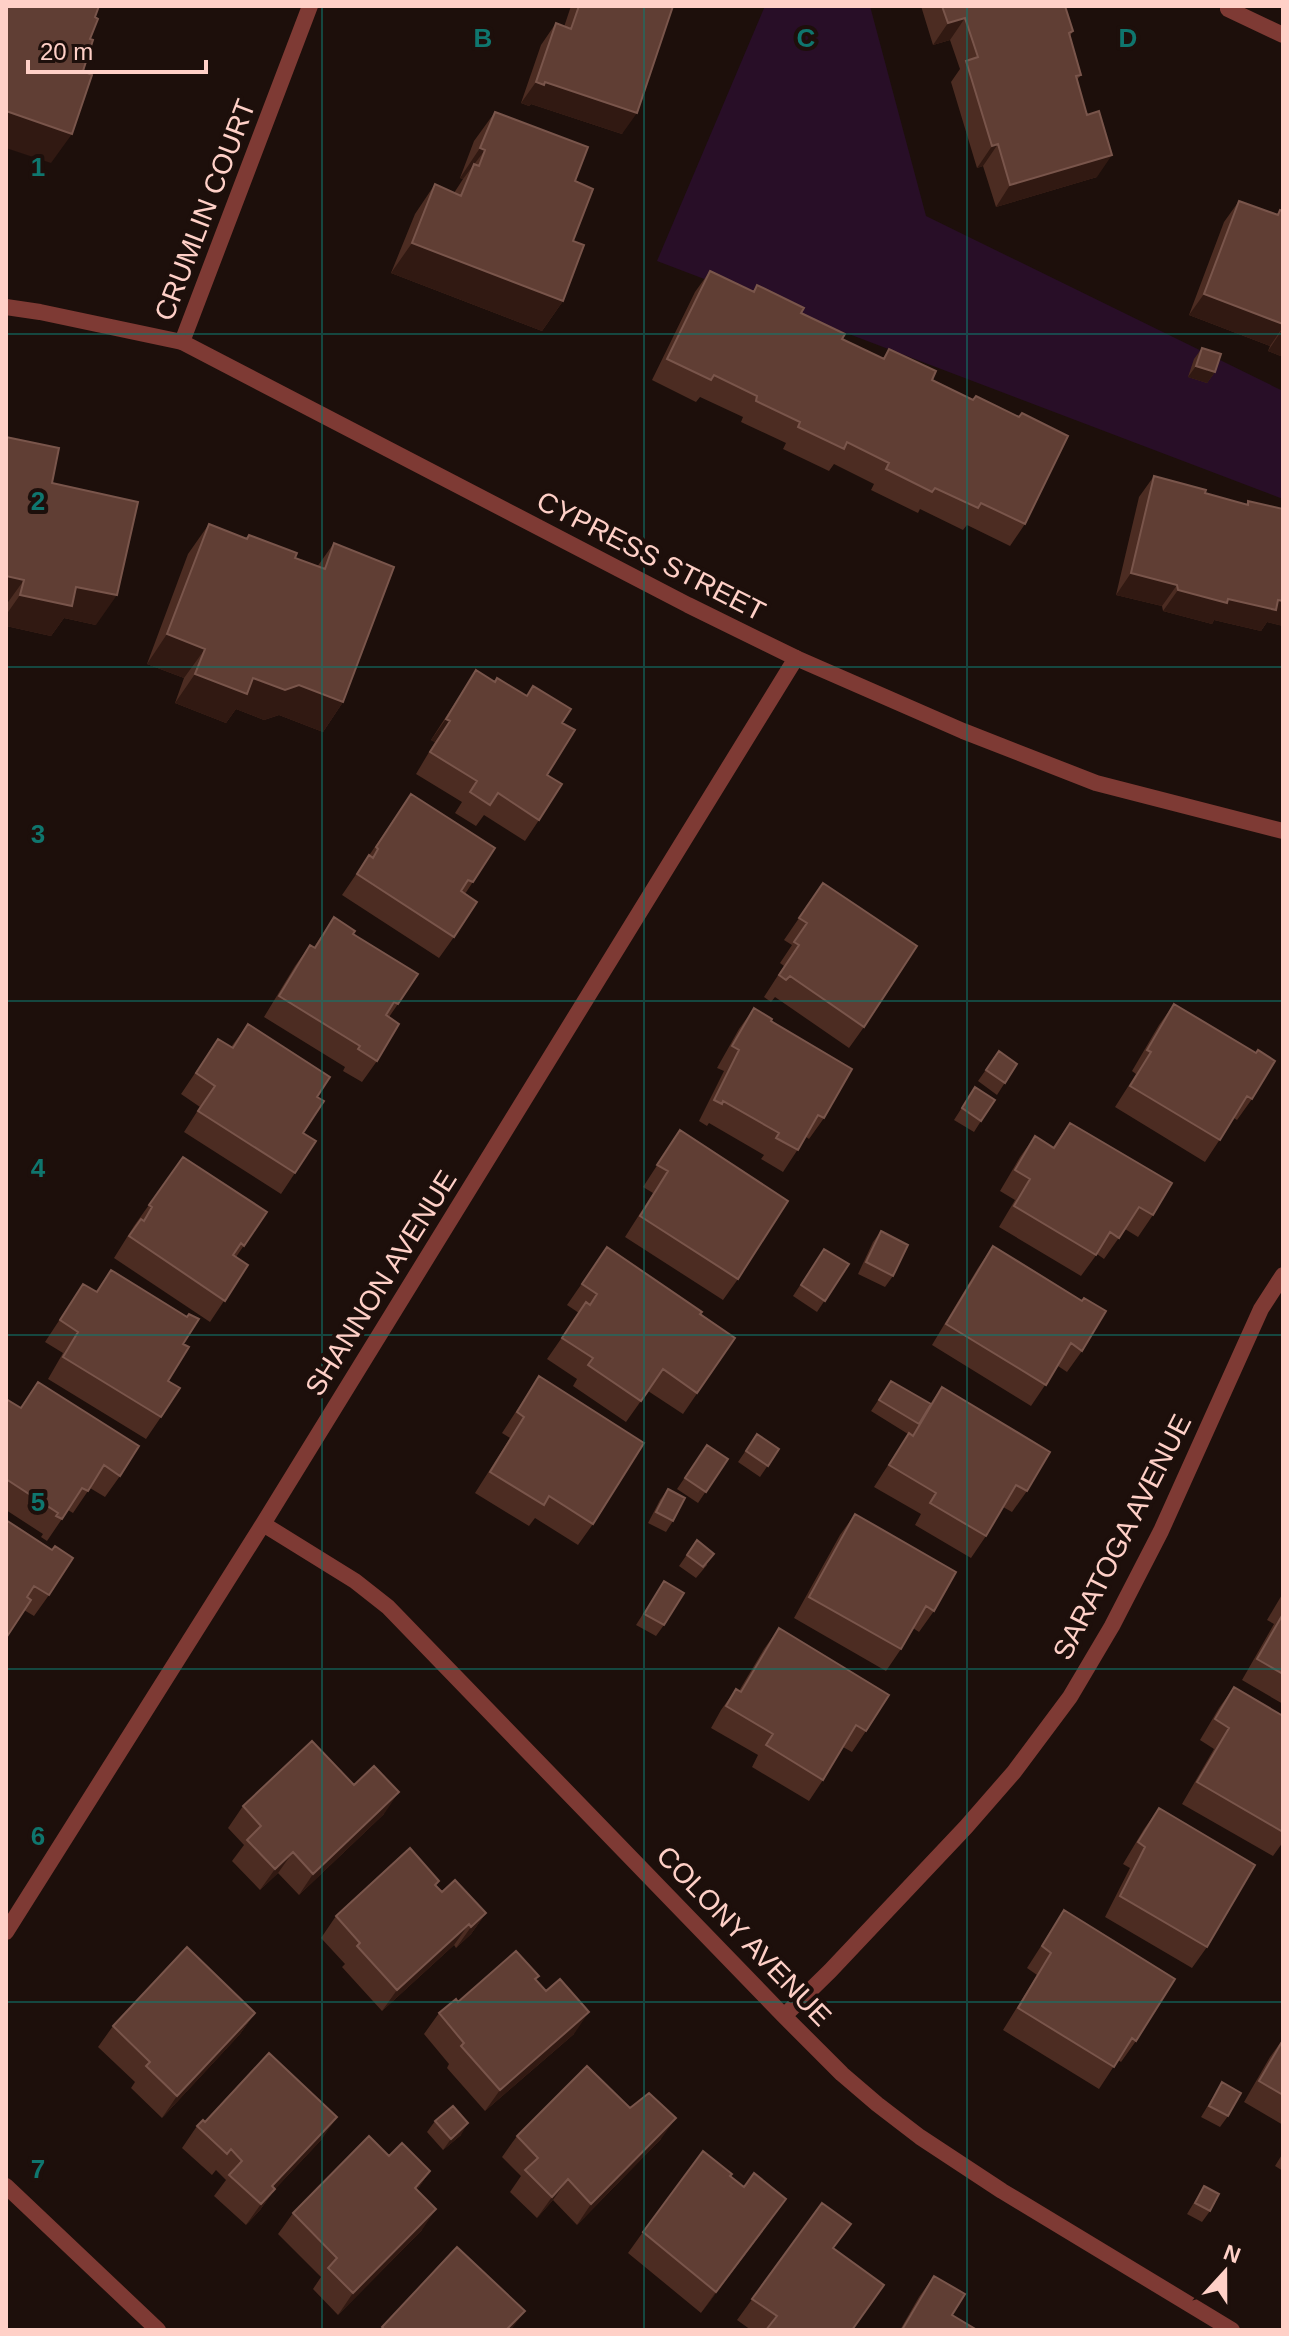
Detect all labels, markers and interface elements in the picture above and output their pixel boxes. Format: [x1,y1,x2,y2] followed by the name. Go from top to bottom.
[474,23,492,53] text: B
[797,23,816,53] text: C
[1119,23,1137,53] text: D
[28,24,206,74] scale bar
[40,38,93,65] text: 20 m
[149,95,261,325] street label: CRUMLIN COURT
[31,152,45,182] text: 1
[532,485,770,627] street label: CYPRESS STREET
[31,486,45,516] text: 2
[31,819,45,849] text: 3
[31,1153,46,1183] text: 4
[299,1165,463,1401] street label: SHANNON AVENUE
[1047,1409,1197,1665] street label: SARATOGA AVENUE
[31,1487,45,1517] text: 5
[31,1821,45,1851] text: 6
[651,1840,837,2032] street label: COLONY AVENUE
[31,2154,45,2184] text: 7
[1185,2232,1265,2312] north arrow
[1220,2239,1244,2268] text: N

